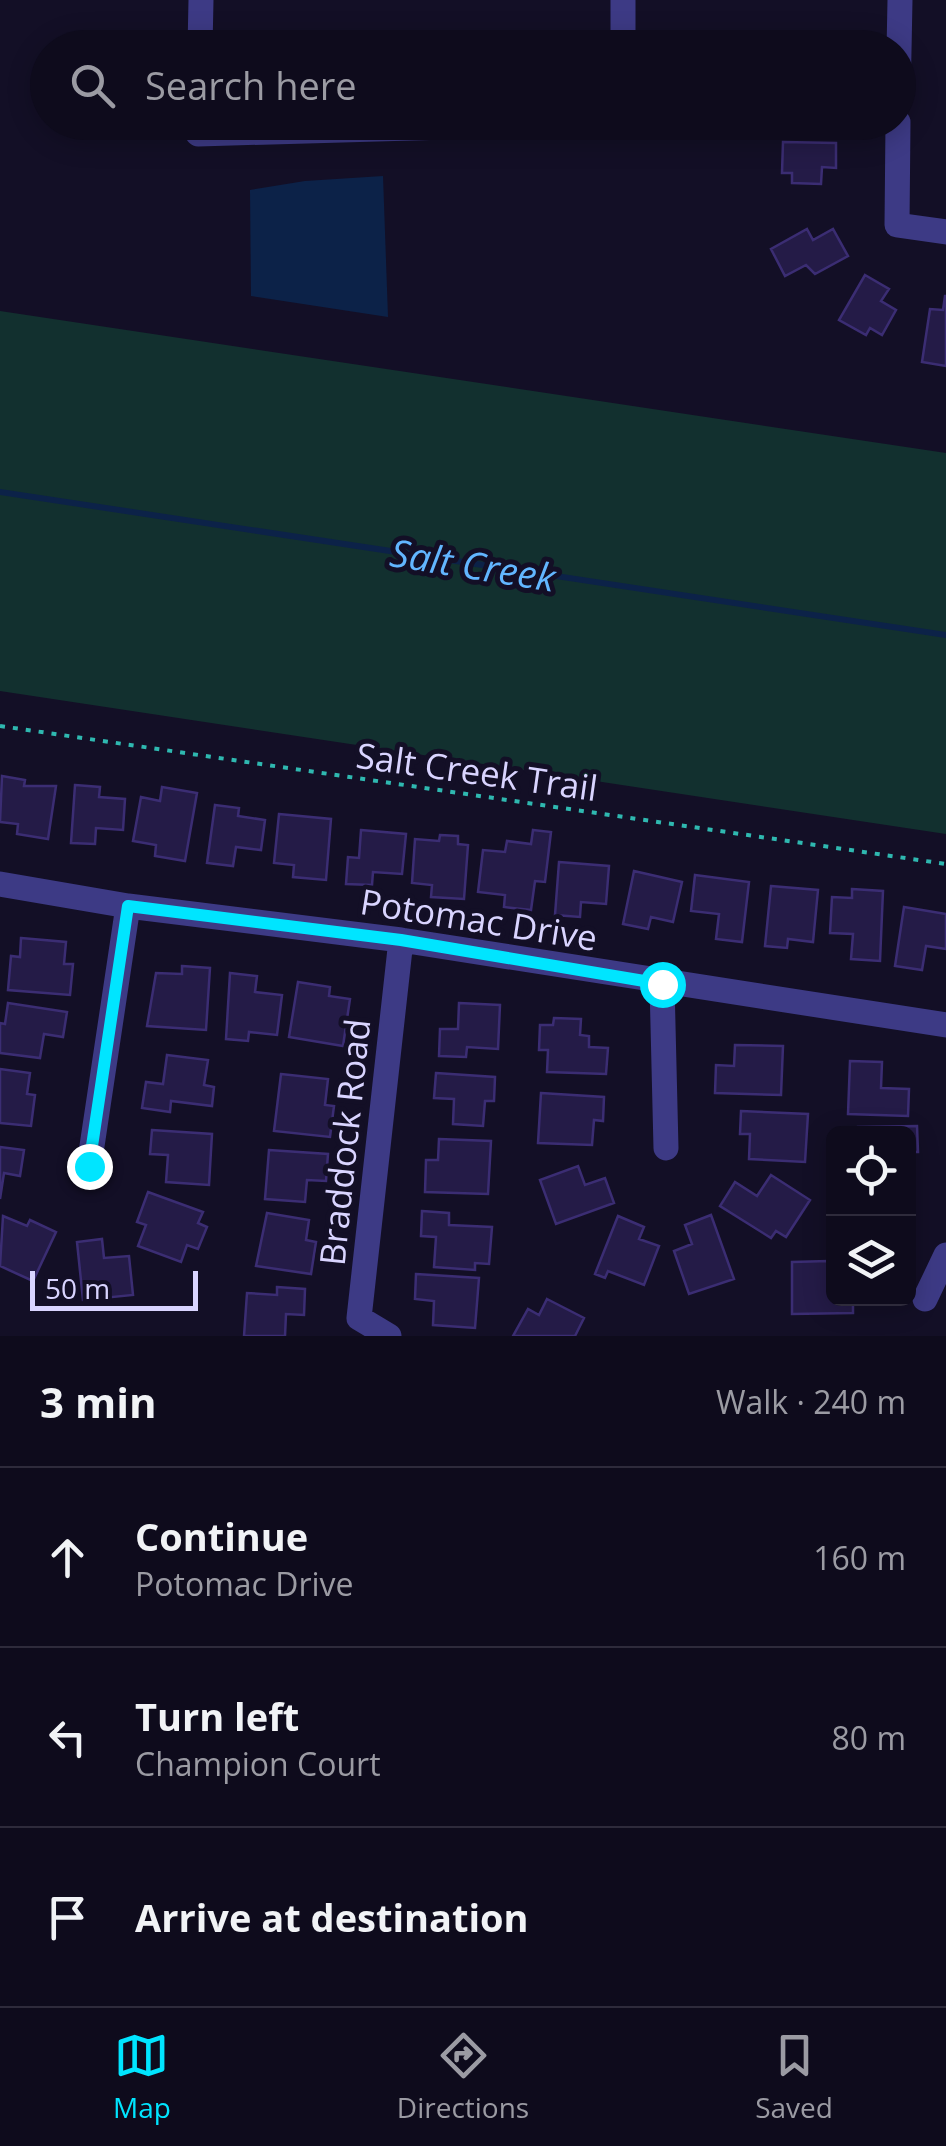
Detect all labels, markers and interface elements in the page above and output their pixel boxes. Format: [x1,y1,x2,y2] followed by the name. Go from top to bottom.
[30,30,916,140] search box
[65,58,120,113] icon: search
[145,59,357,111] text: Search here
[387,525,561,603] water label: Salt Creek
[353,731,601,811] street label: Salt Creek Trail
[357,877,601,961] street label: Potomac Drive
[640,962,686,1008] route start
[308,1016,380,1268] street label: Braddock Road
[826,1126,916,1306] map controls
[826,1126,916,1216] button: locate
[67,1144,113,1190] route end
[826,1216,916,1306] button: layers
[30,1266,198,1310] scale bar
[45,1269,110,1307] text: 50 m
[40,1373,157,1430] text: 3 min
[716,1380,906,1423] text: Walk · 240 m
[135,1510,308,1562] text: Continue
[40,1530,95,1585] icon: ahead
[813,1536,906,1579] text: 160 m
[135,1562,354,1605] text: Potomac Drive
[135,1690,299,1742] text: Turn left
[40,1710,95,1765] icon: left
[831,1716,906,1759] text: 80 m
[135,1742,381,1785] text: Champion Court
[40,1890,95,1945] icon: arrive
[135,1891,529,1943] text: Arrive at destination
[113,2028,171,2126] tab: Map
[397,2028,529,2126] tab: Directions
[755,2028,833,2126] tab: Saved

